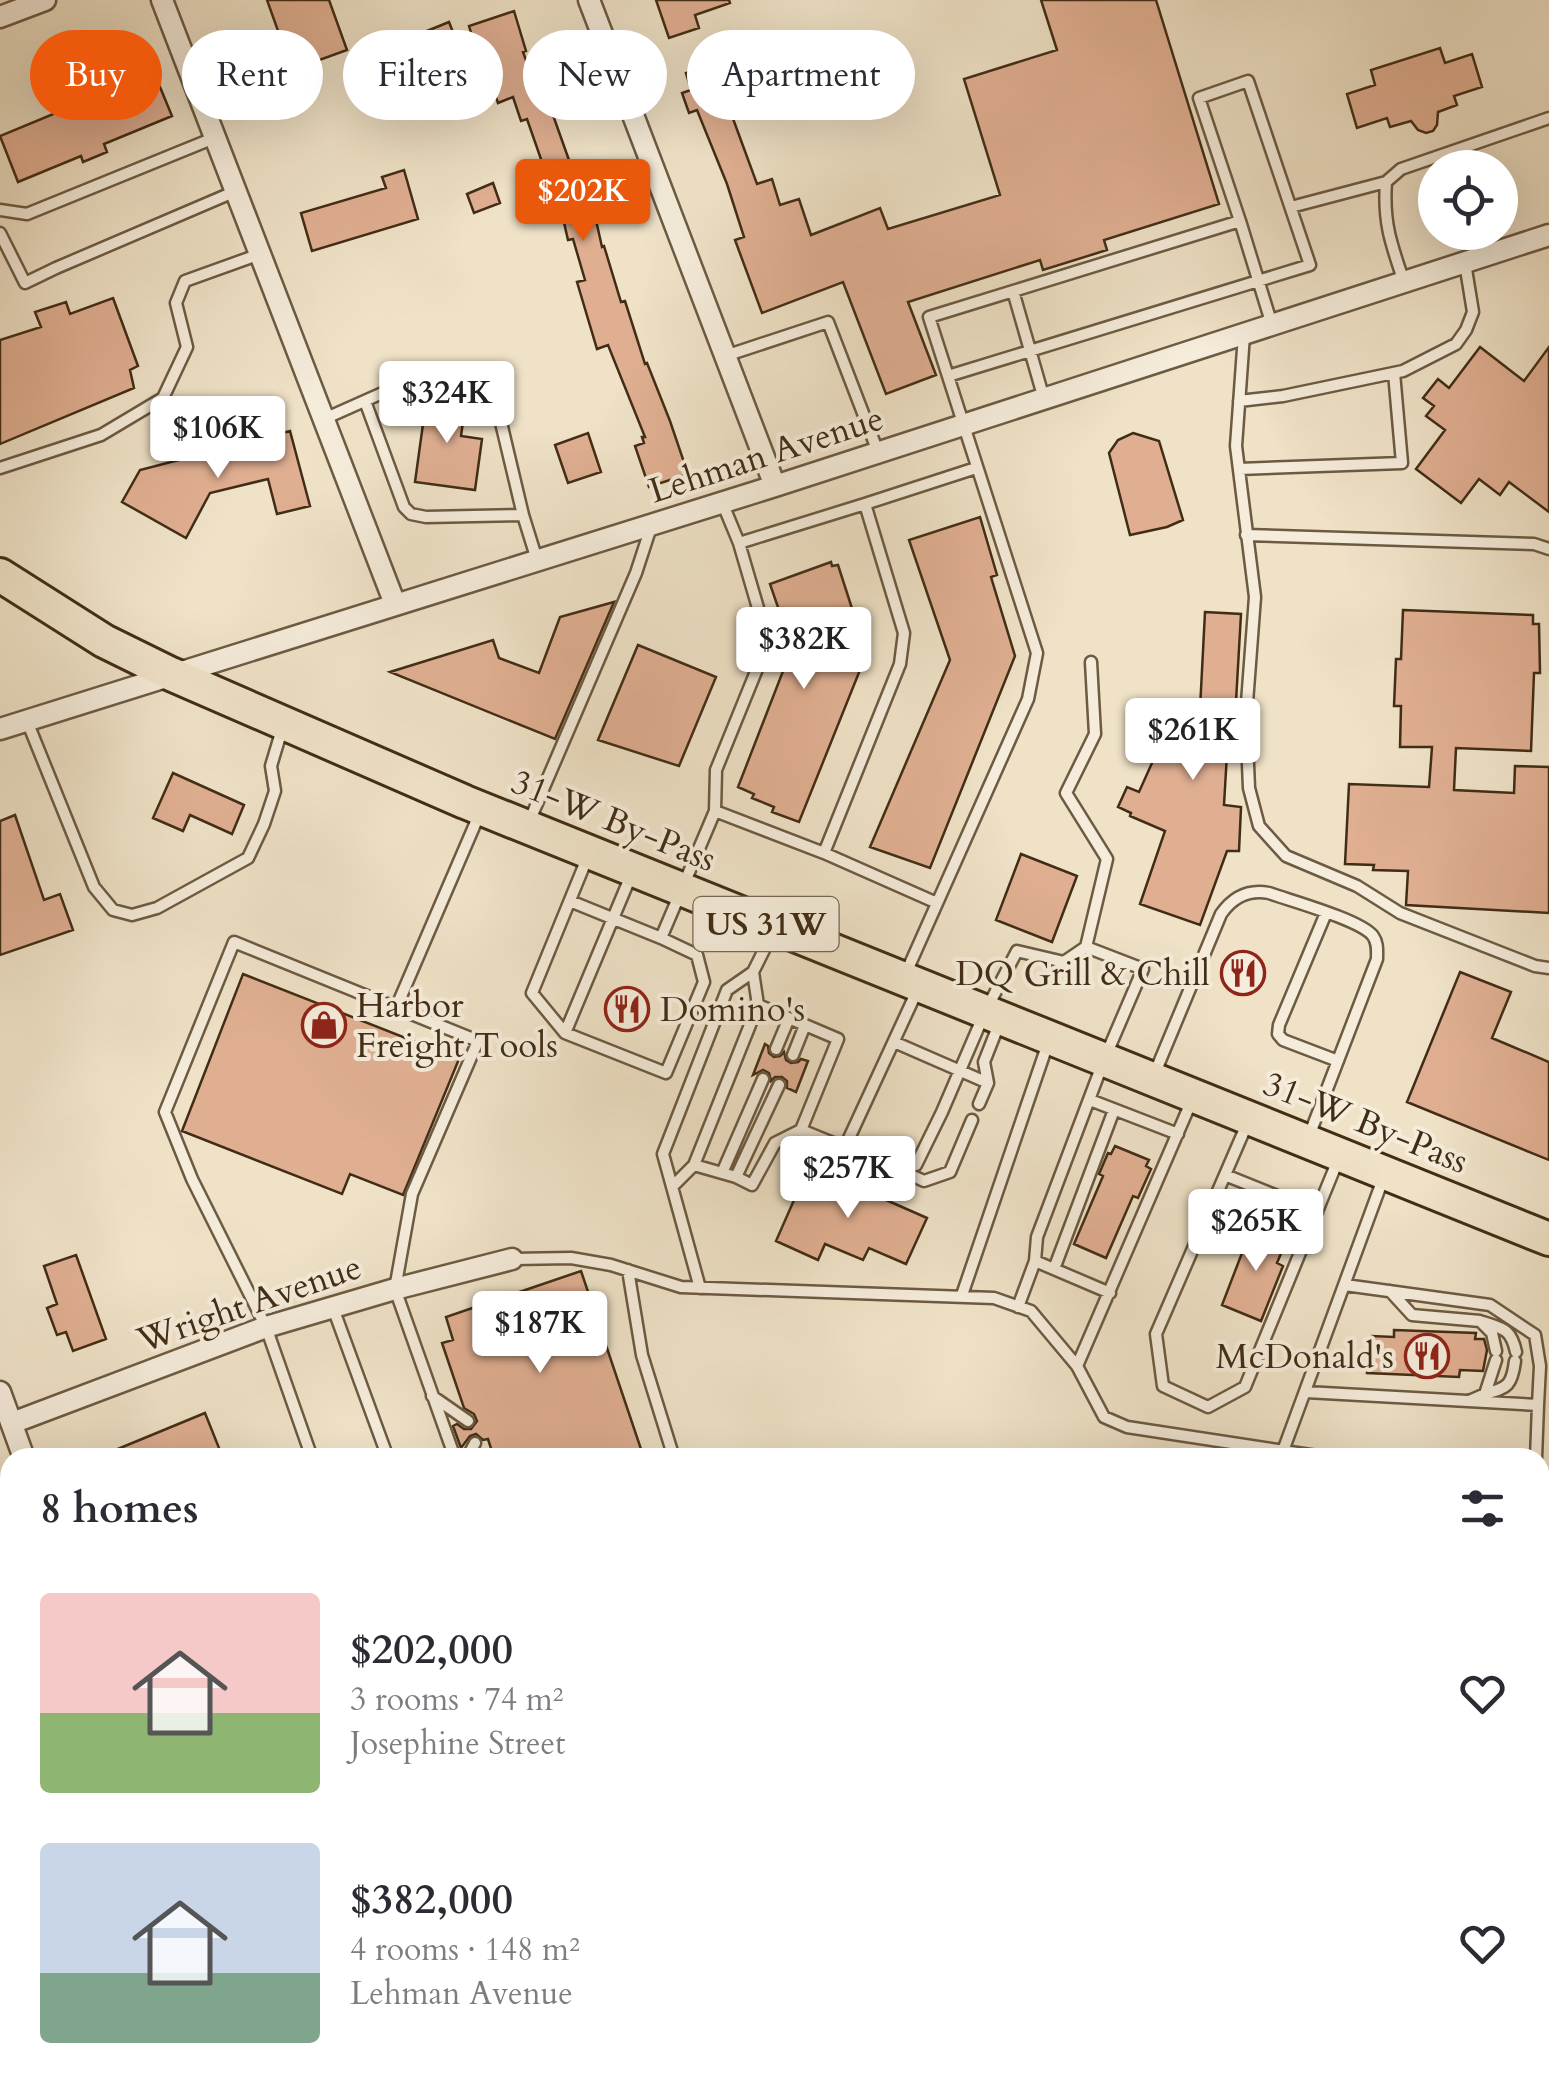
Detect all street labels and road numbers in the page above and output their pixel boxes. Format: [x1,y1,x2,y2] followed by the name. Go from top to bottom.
[643,394,890,515] street label: Lehman Avenue
[504,758,723,884] street label: 31-W By-Pass
[694,897,838,951] road number: US 31W
[1256,1060,1475,1186] street label: 31-W By-Pass
[130,1243,368,1365] street label: Wright Avenue

